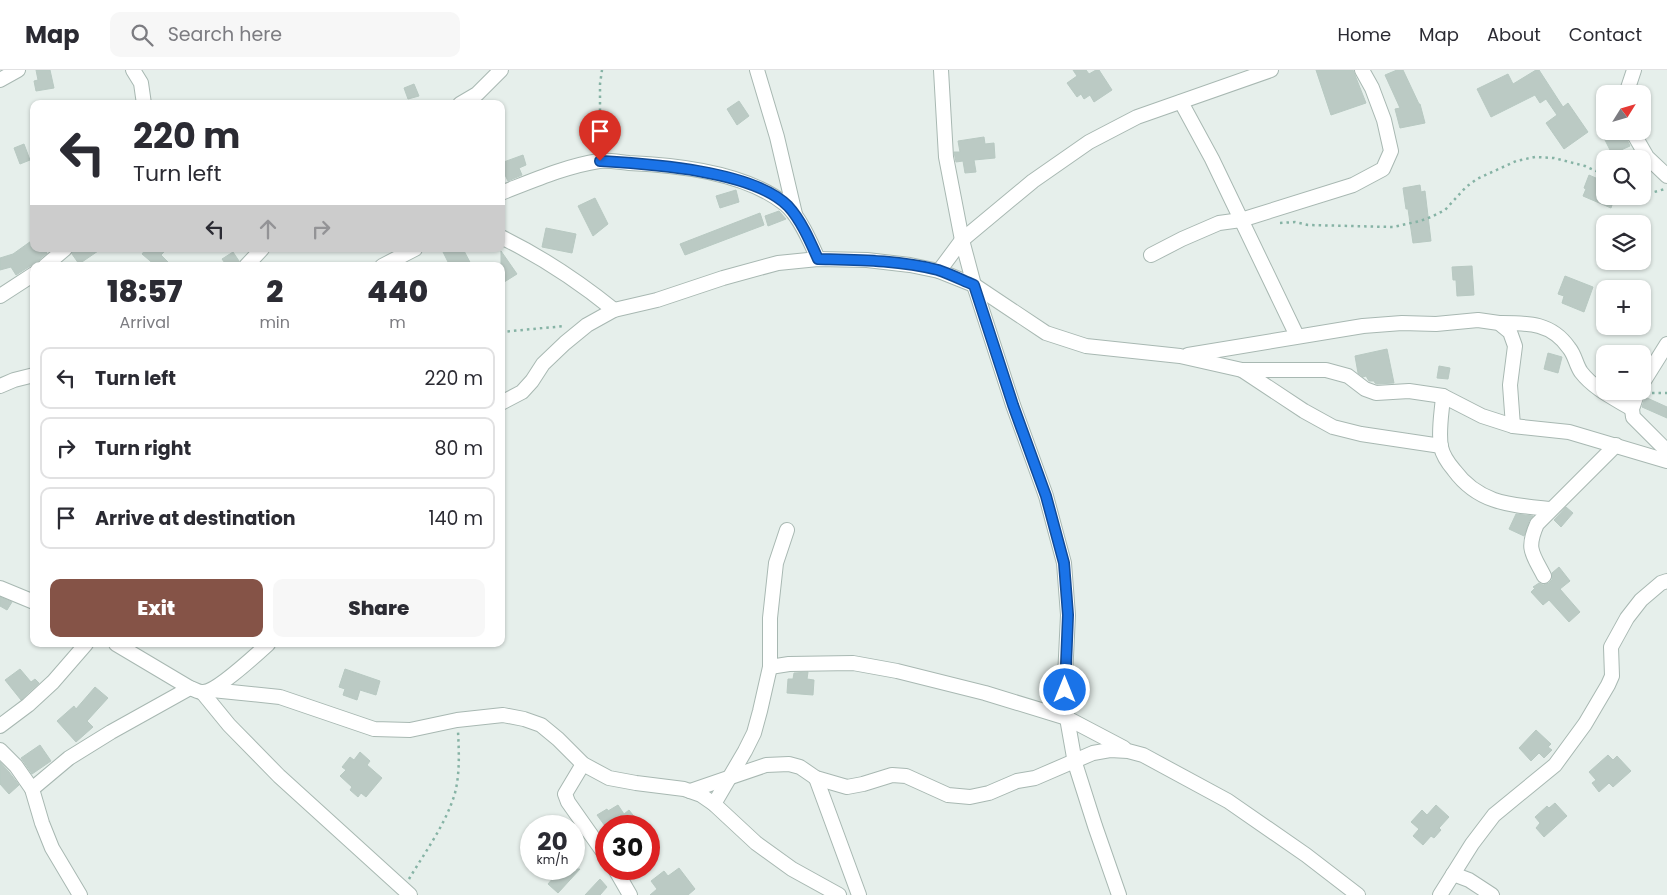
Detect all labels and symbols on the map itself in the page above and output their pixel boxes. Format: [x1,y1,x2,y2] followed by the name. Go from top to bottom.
[1596,85,1651,140] north arrow
[579,110,621,161] pin
[1038,663,1090,715] position arrow
[595,815,660,880] speed limit sign: 30

